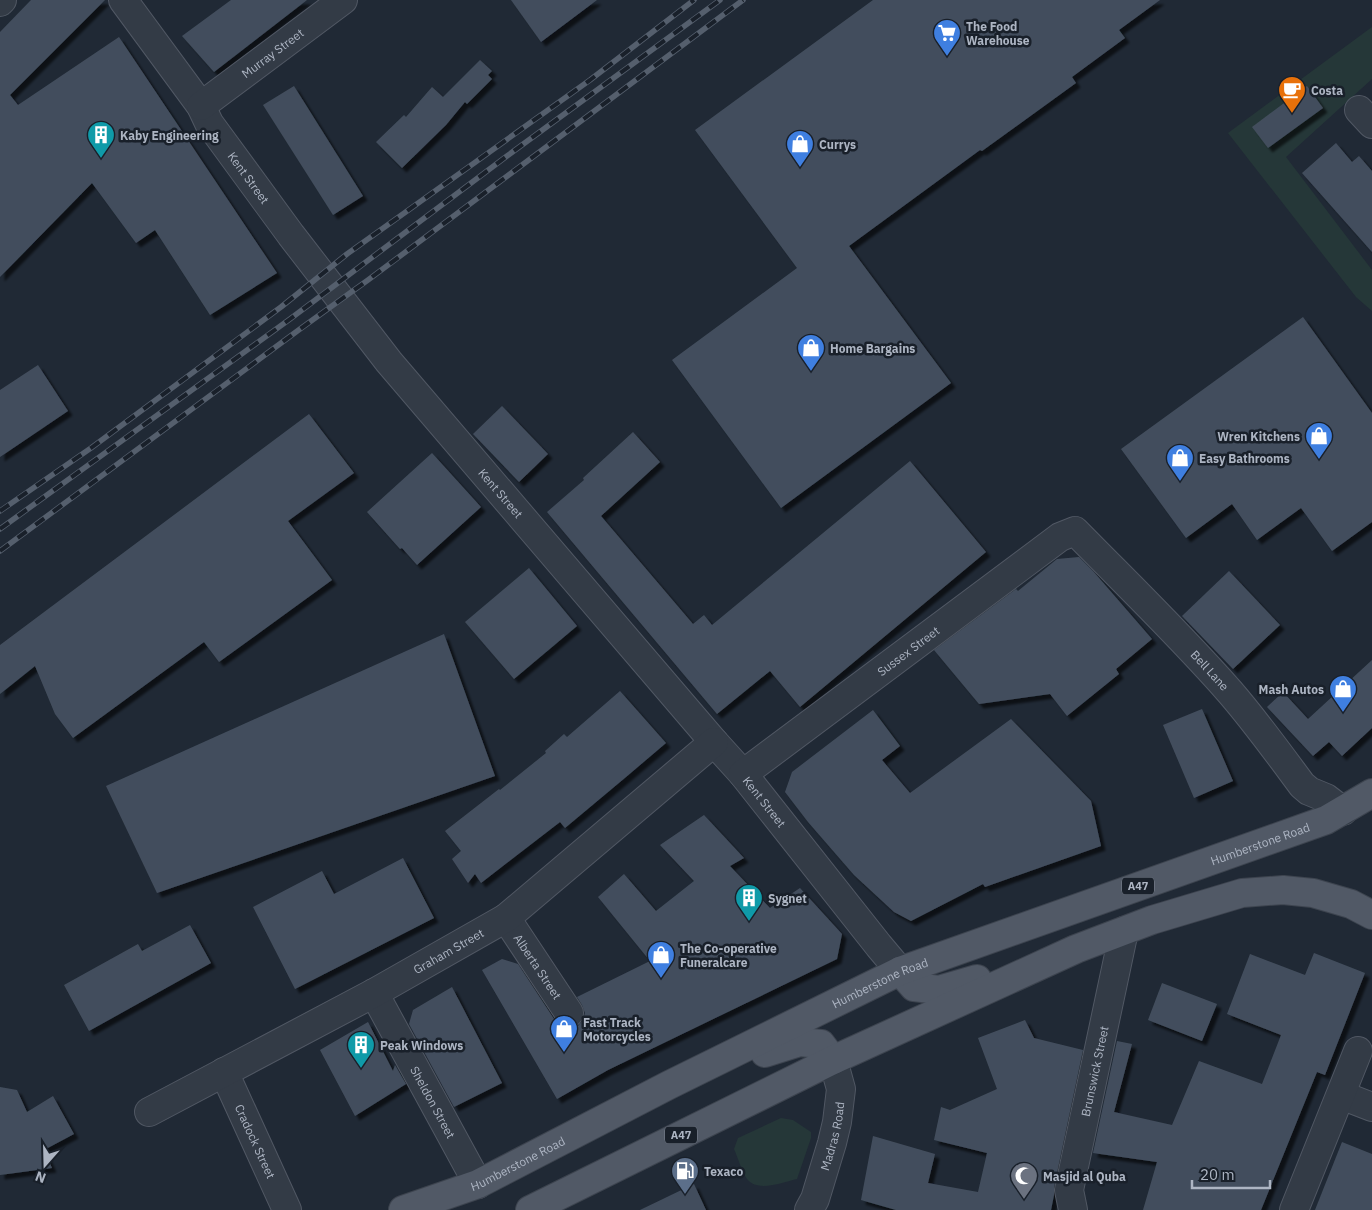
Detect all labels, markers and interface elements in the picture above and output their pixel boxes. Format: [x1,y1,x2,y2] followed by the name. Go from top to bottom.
[932,18,962,57] supermarket icon: The Food Warehouse
[966,19,1030,48] place label: The Food Warehouse
[238,25,306,81] street label: Murray Street
[1277,75,1307,114] cafe icon: Costa
[1311,83,1343,98] place label: Costa
[86,120,116,159] building icon: Kaby Engineering
[120,128,219,143] place label: Kaby Engineering
[785,129,815,168] shop icon: Currys
[819,137,856,152] place label: Currys
[225,149,273,206] street label: Kent Street
[796,333,826,372] shop icon: Home Bargains
[830,341,915,356] place label: Home Bargains
[1304,421,1334,460] shop icon: Wren Kitchens
[1217,429,1300,444] place label: Wren Kitchens
[1165,443,1195,482] shop icon: Easy Bathrooms
[1199,451,1290,466] place label: Easy Bathrooms
[476,465,526,521] street label: Kent Street
[874,623,942,679] street label: Sussex Street
[1188,647,1233,694] street label: Bell Lane
[1328,674,1358,713] shop icon: Mash Autos
[1259,682,1324,697] place label: Mash Autos
[740,773,790,830] street label: Kent Street
[1208,819,1312,868] street label: Humberstone Road
[1122,878,1154,894] road number: A47
[734,883,764,922] building icon: Sygnet
[768,891,807,906] place label: Sygnet
[410,925,486,977] street label: Graham Street
[511,931,565,1002] street label: Alberta Street
[646,940,676,979] shop icon: The Co-operative Funeralcare
[680,941,777,970] place label: The Co-operative Funeralcare
[829,954,930,1011] street label: Humberstone Road
[549,1014,579,1053] shop icon: Fast Track Motorcycles
[583,1015,651,1044] place label: Fast Track Motorcycles
[1077,1024,1111,1118] street label: Brunswick Street
[346,1030,376,1069] building icon: Peak Windows
[380,1038,463,1053] place label: Peak Windows
[408,1063,459,1141] street label: Sheldon Street
[817,1101,847,1172] street label: Madras Road
[232,1102,279,1181] street label: Cradock Street
[665,1126,697,1144] road number: A47
[468,1133,567,1194] street label: Humberstone Road
[20,1140,70,1190] north arrow
[670,1156,700,1195] fuel station icon: Texaco
[1192,1158,1270,1190] scale bar
[1009,1161,1039,1200] mosque icon: Masjid al Quba
[704,1164,743,1179] place label: Texaco
[1200,1165,1235,1184] text: 20 m
[33,1167,48,1187] text: N
[1043,1169,1126,1184] place label: Masjid al Quba

